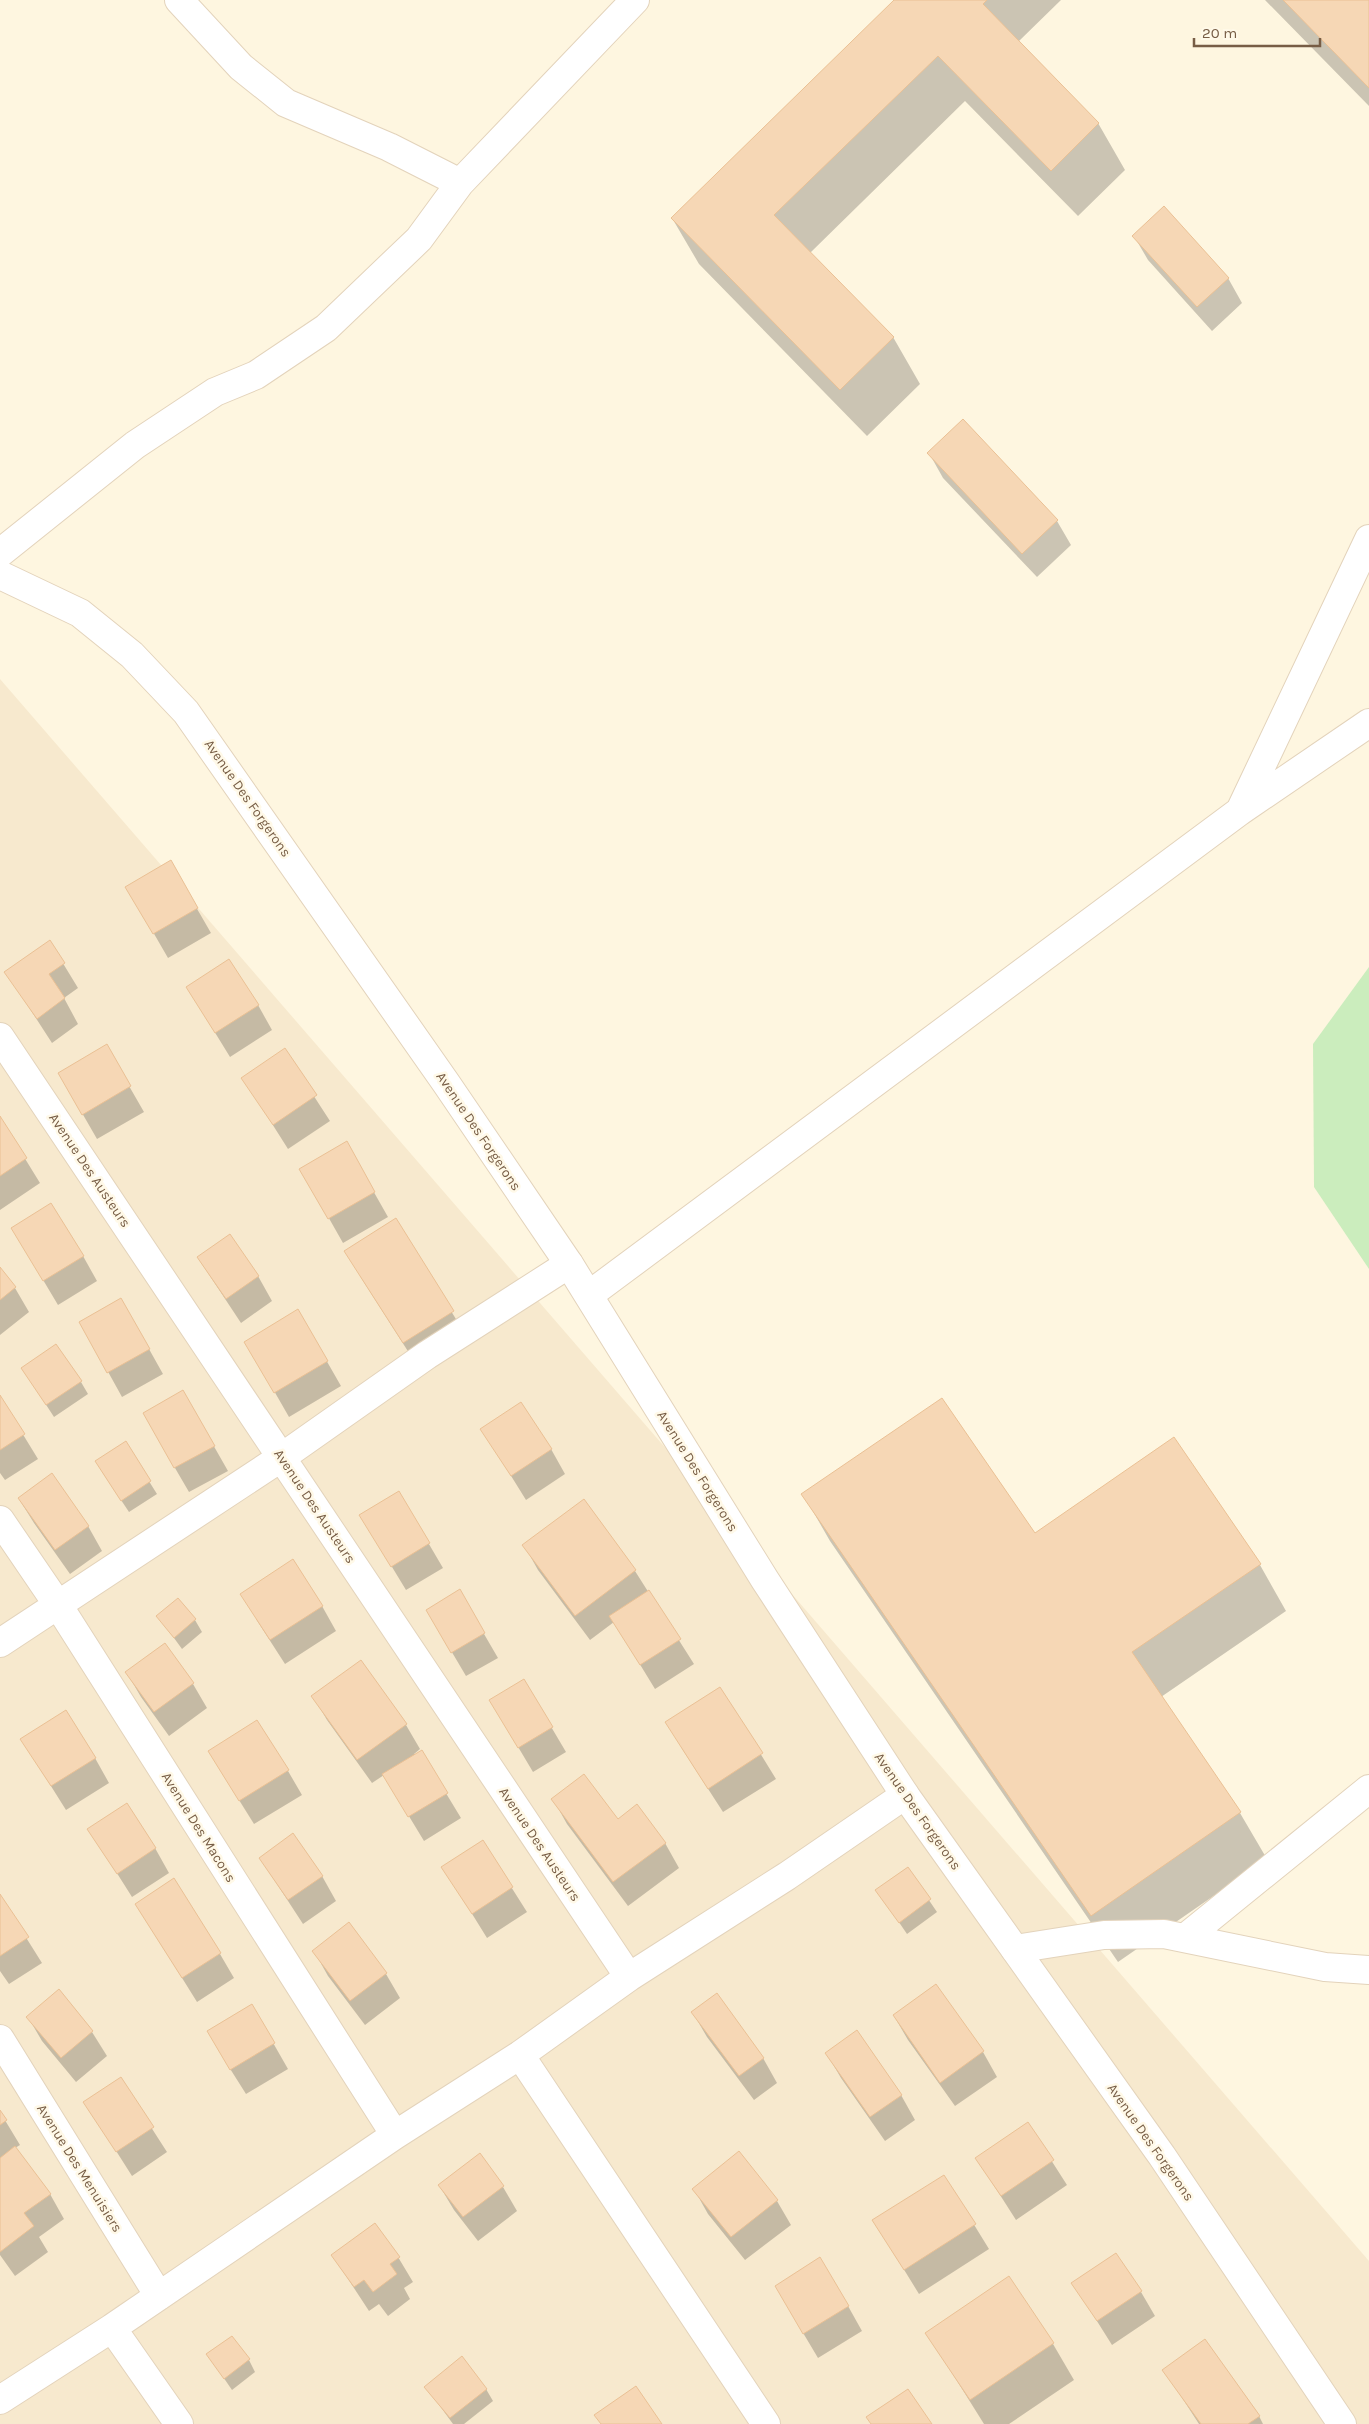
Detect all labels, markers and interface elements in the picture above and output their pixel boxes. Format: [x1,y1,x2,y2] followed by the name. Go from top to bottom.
[1194,15,1320,47] scale bar
[1202,24,1237,42] text: 20 m
[201,736,295,860] street label: Avenue Des Forgerons
[433,1069,525,1194] street label: Avenue Des Forgerons
[45,1110,134,1230] street label: Avenue Des Austeurs
[653,1408,742,1535] street label: Avenue Des Forgerons
[270,1446,359,1566] street label: Avenue Des Austeurs
[871,1749,965,1873] street label: Avenue Des Forgerons
[158,1769,239,1886] street label: Avenue Des Macons
[495,1784,584,1904] street label: Avenue Des Austeurs
[1104,2080,1198,2204] street label: Avenue Des Forgerons
[33,2101,126,2235] street label: Avenue Des Menuisiers

